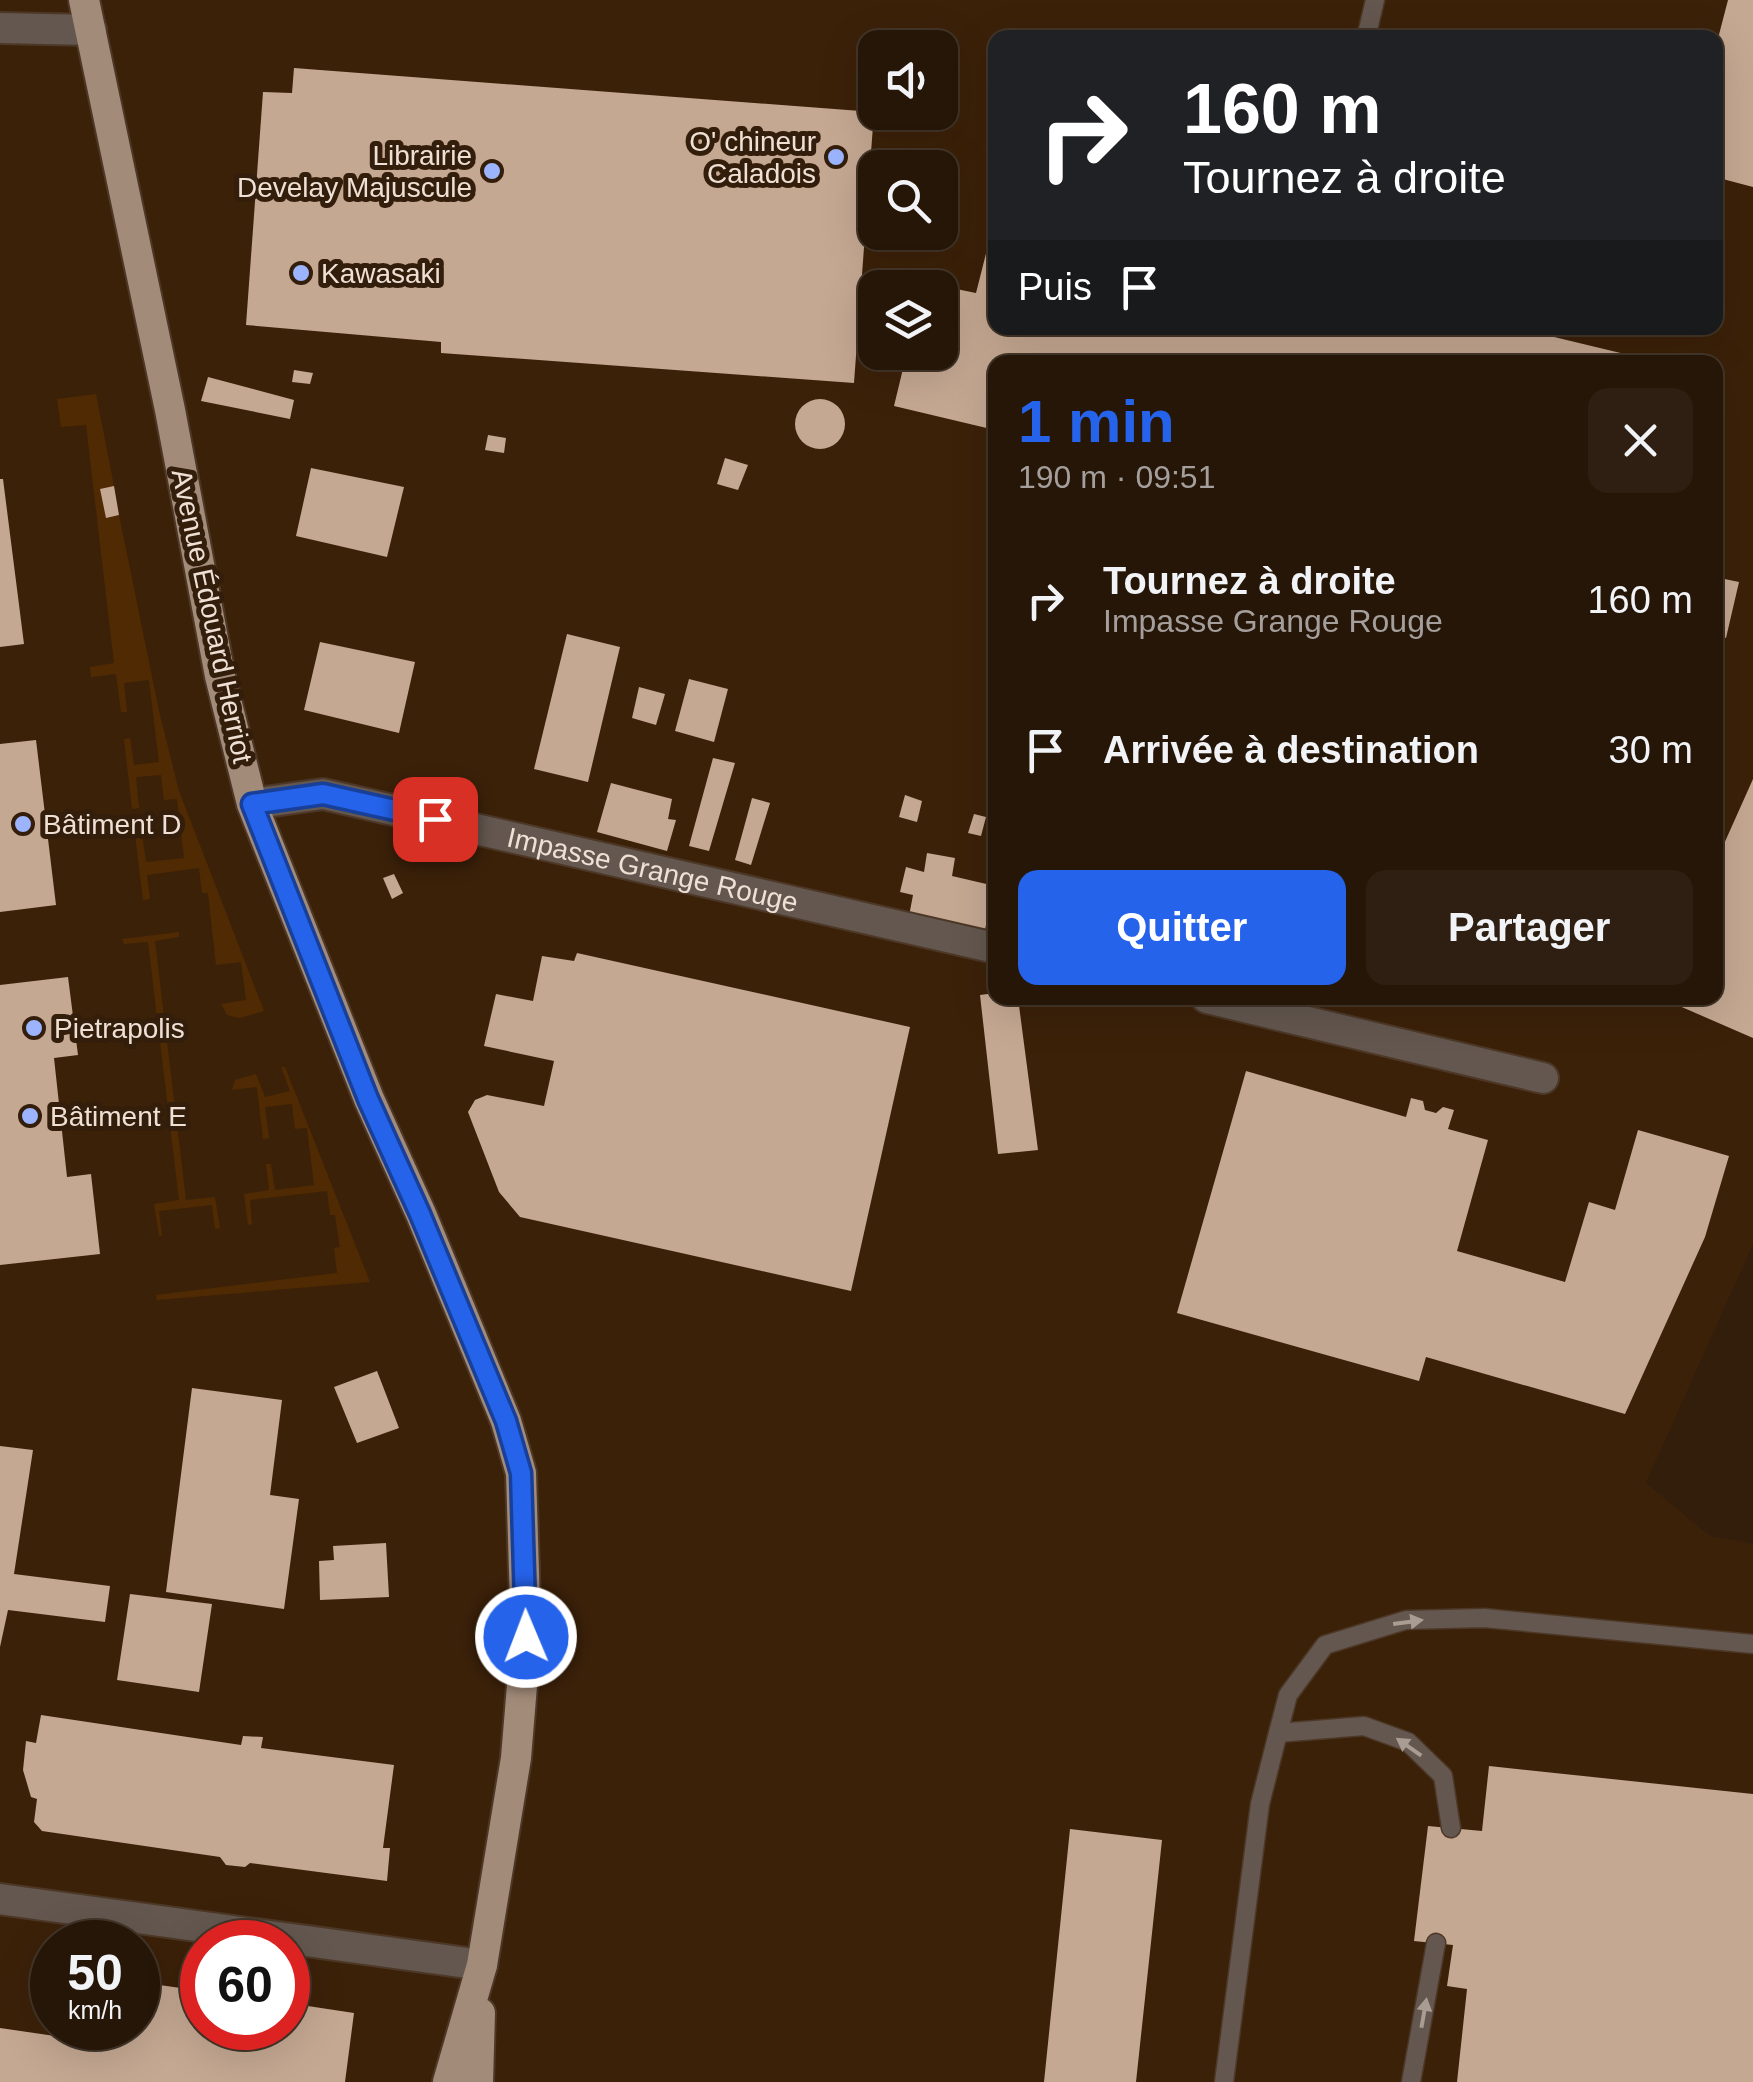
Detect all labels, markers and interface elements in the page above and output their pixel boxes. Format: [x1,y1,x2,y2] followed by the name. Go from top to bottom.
[858,30,958,370] map controls
[858,30,958,130] button: sound
[1018,70,1148,200] icon: right
[1183,70,1381,148] text: 160 m
[689,126,816,189] place label: O' chineur Caladois
[237,140,472,203] place label: Librairie Develay Majuscule
[825,146,847,168] marker: O' chineur Caladois
[858,150,958,250] button: search
[1183,152,1506,203] text: Tournez à droite
[481,160,503,182] marker: Librairie Develay Majuscule
[321,258,441,289] place label: Kawasaki
[1112,260,1167,315] icon: arrive
[290,262,312,284] marker: Kawasaki
[1018,266,1092,308] text: Puis
[858,270,958,370] button: layers
[1018,388,1175,455] text: 1 min
[1588,388,1693,493] button: close
[1018,459,1215,495] text: 190 m · 09:51
[166,466,258,766] street label: Avenue Édouard Herriot
[1103,560,1396,602] text: Tournez à droite
[1018,573,1073,628] icon: right
[1587,579,1693,621] text: 160 m
[1103,603,1443,639] text: Impasse Grange Rouge
[1018,723,1073,778] icon: arrive
[1103,729,1479,771] text: Arrivée à destination
[1609,729,1693,771] text: 30 m
[393,777,478,862] pin
[408,792,463,847] icon: arrive
[43,809,182,840] place label: Bâtiment D
[12,813,34,835] marker: Bâtiment D
[504,821,801,918] street label: Impasse Grange Rouge
[1018,870,1346,985] button: Quitter
[1366,870,1693,985] button: Partager
[54,1013,185,1044] place label: Pietrapolis
[23,1017,45,1039] marker: Pietrapolis
[50,1101,187,1132] place label: Bâtiment E
[19,1105,41,1127] marker: Bâtiment E
[474,1585,578,1689] position arrow
[1393,1613,1424,1629] one-way arrow
[1396,1738,1422,1757] one-way arrow
[180,1920,310,2050] speed limit sign: 60
[67,1945,123,2001] text: 50
[68,1996,122,2024] text: km/h
[1417,1997,1432,2028] one-way arrow

